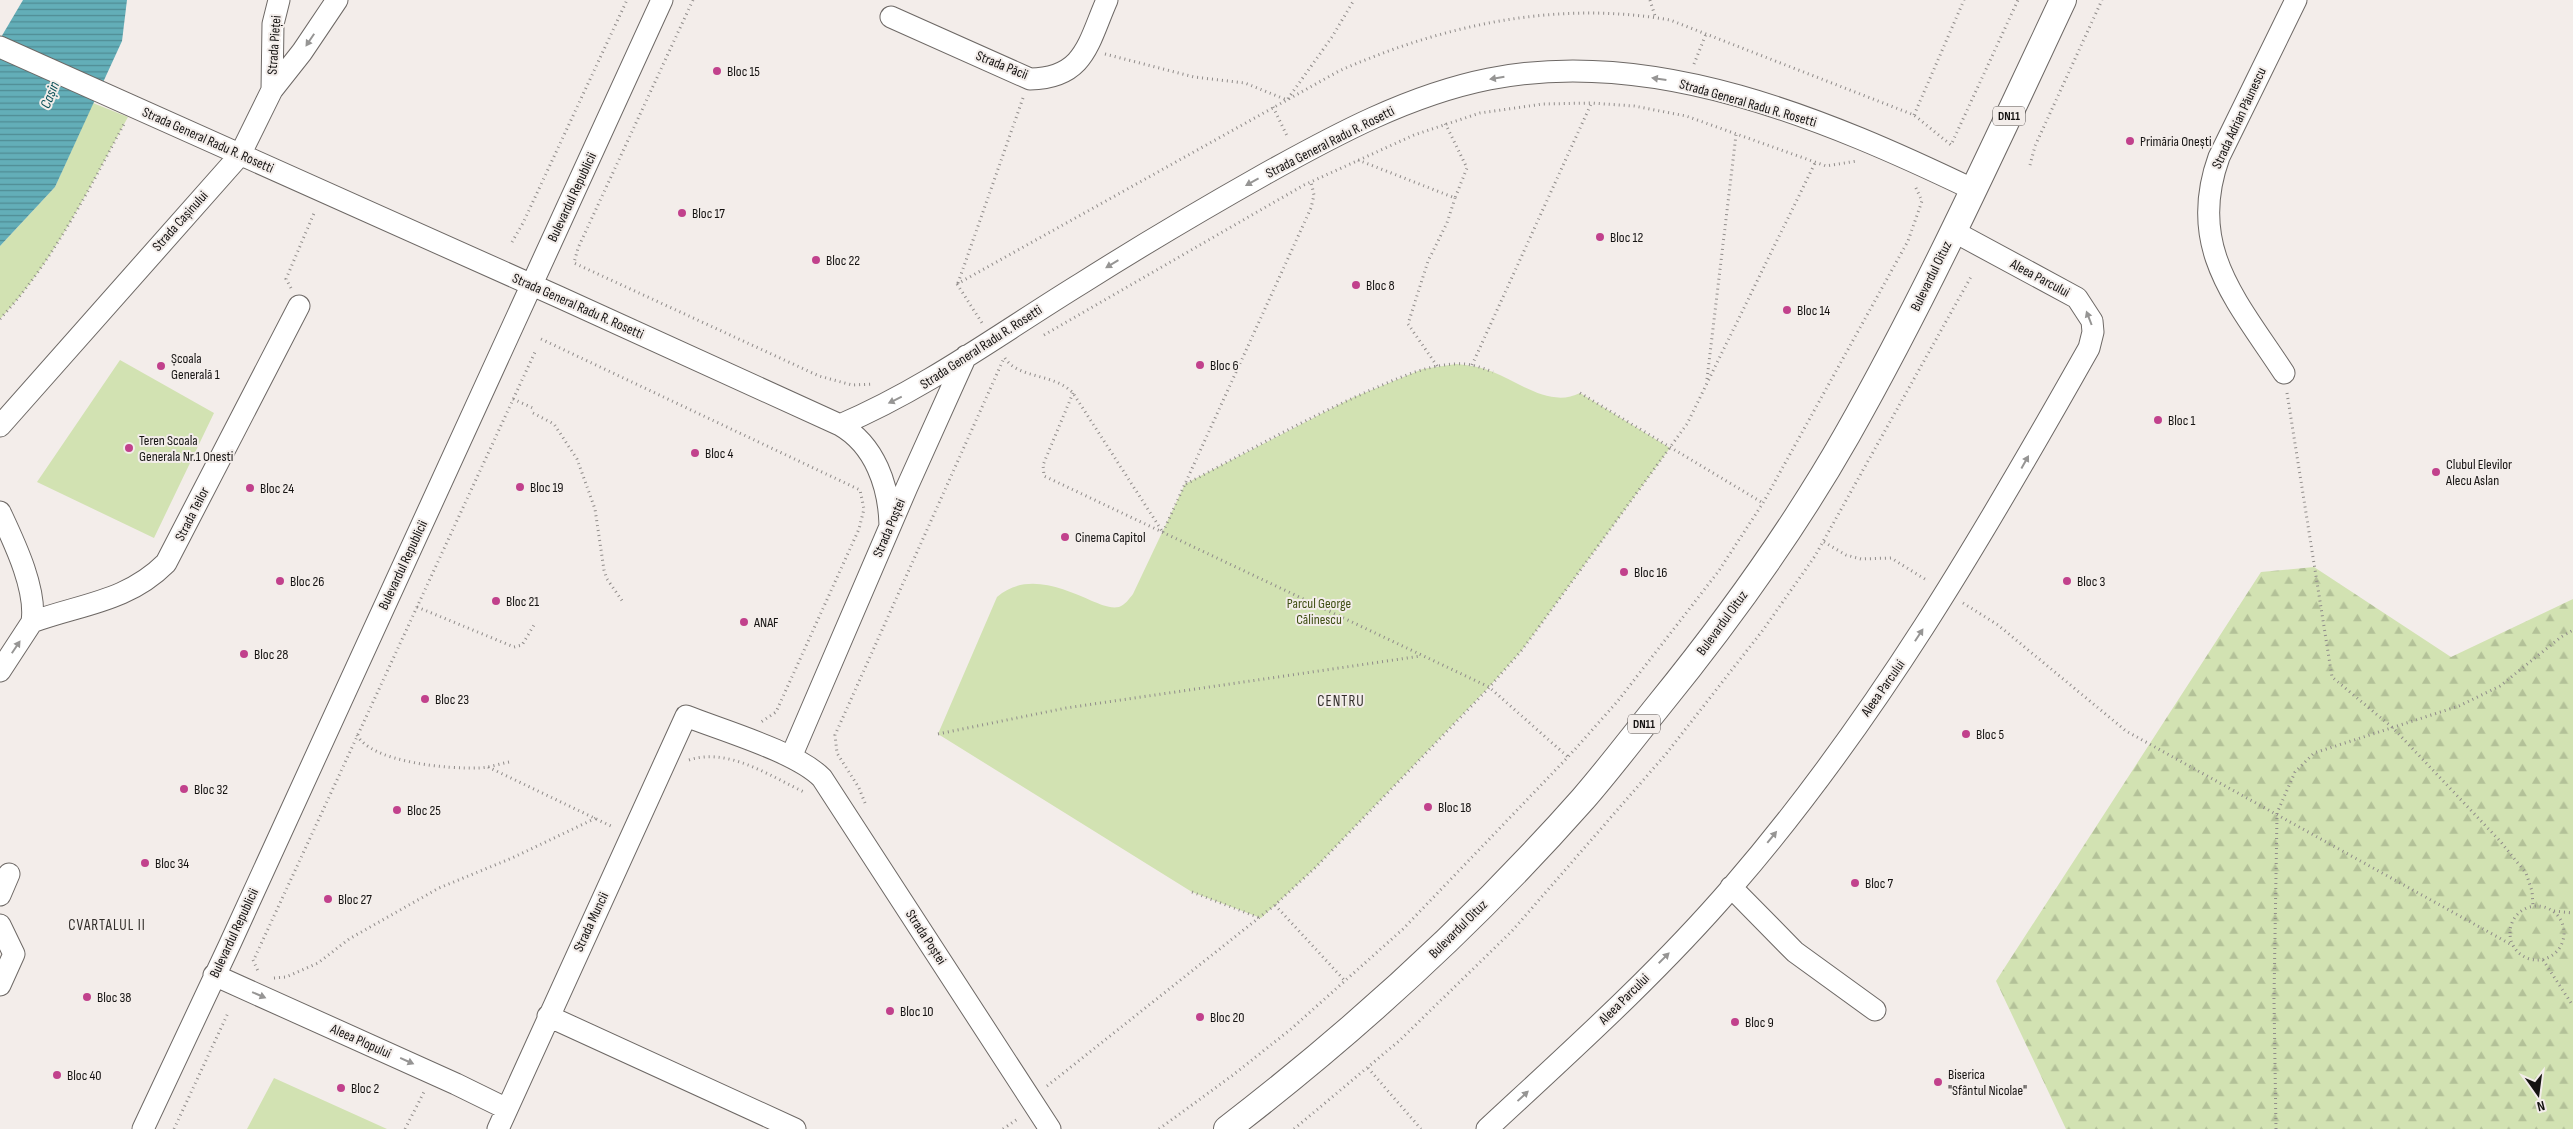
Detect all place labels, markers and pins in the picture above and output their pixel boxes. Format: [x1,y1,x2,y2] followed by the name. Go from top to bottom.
[727,63,760,80] place label: Bloc 15
[711,65,723,77] marker: Bloc 15
[2140,133,2212,150] place label: Primăria Onești
[2124,135,2136,147] marker: Primăria Onești
[692,205,725,222] place label: Bloc 17
[676,207,688,219] marker: Bloc 17
[1610,229,1644,246] place label: Bloc 12
[1594,231,1606,243] marker: Bloc 12
[826,252,860,269] place label: Bloc 22
[810,254,822,266] marker: Bloc 22
[1366,277,1395,294] place label: Bloc 8
[1350,279,1362,291] marker: Bloc 8
[1797,302,1830,319] place label: Bloc 14
[1781,304,1793,316] marker: Bloc 14
[171,350,220,383] place label: Școala Generală 1
[1210,357,1239,374] place label: Bloc 6
[1194,359,1206,371] marker: Bloc 6
[155,360,167,372] marker: Școala Generală 1
[2168,412,2195,429] place label: Bloc 1
[2152,414,2164,426] marker: Bloc 1
[139,432,233,465] place label: Teren Scoala Generala Nr.1 Onesti
[123,442,135,454] marker: Teren Scoala Generala Nr.1 Onesti
[705,445,733,462] place label: Bloc 4
[689,447,701,459] marker: Bloc 4
[2445,456,2512,489] place label: Clubul Elevilor Alecu Aslan
[2430,466,2442,478] marker: Clubul Elevilor Alecu Aslan
[530,479,564,496] place label: Bloc 19
[260,480,294,497] place label: Bloc 24
[514,481,526,493] marker: Bloc 19
[244,482,256,494] marker: Bloc 24
[1075,529,1146,546] place label: Cinema Capitol
[1059,531,1071,543] marker: Cinema Capitol
[1634,564,1668,581] place label: Bloc 16
[1618,566,1630,578] marker: Bloc 16
[290,573,324,590] place label: Bloc 26
[2077,573,2105,590] place label: Bloc 3
[274,575,286,587] marker: Bloc 26
[2061,575,2073,587] marker: Bloc 3
[506,593,539,610] place label: Bloc 21
[490,595,502,607] marker: Bloc 21
[753,614,779,631] place label: ANAF
[738,616,750,628] marker: ANAF
[254,646,288,663] place label: Bloc 28
[238,648,250,660] marker: Bloc 28
[435,691,469,708] place label: Bloc 23
[419,693,431,705] marker: Bloc 23
[1976,726,2004,743] place label: Bloc 5
[1960,728,1972,740] marker: Bloc 5
[194,781,228,798] place label: Bloc 32
[178,783,190,795] marker: Bloc 32
[1438,799,1472,816] place label: Bloc 18
[1422,801,1434,813] marker: Bloc 18
[407,802,441,819] place label: Bloc 25
[391,804,403,816] marker: Bloc 25
[155,855,189,872] place label: Bloc 34
[139,857,151,869] marker: Bloc 34
[1865,875,1893,892] place label: Bloc 7
[1849,877,1861,889] marker: Bloc 7
[338,891,372,908] place label: Bloc 27
[322,893,334,905] marker: Bloc 27
[97,989,131,1006] place label: Bloc 38
[81,991,93,1003] marker: Bloc 38
[900,1003,934,1020] place label: Bloc 10
[884,1005,896,1017] marker: Bloc 10
[1210,1009,1244,1026] place label: Bloc 20
[1194,1011,1206,1023] marker: Bloc 20
[1745,1014,1774,1031] place label: Bloc 9
[1729,1016,1741,1028] marker: Bloc 9
[1948,1066,2027,1099] place label: Biserica "Sfântul Nicolae"
[67,1067,102,1084] place label: Bloc 40
[51,1069,63,1081] marker: Bloc 40
[1932,1076,1944,1088] marker: Biserica "Sfântul Nicolae"
[351,1080,379,1097] place label: Bloc 2
[335,1082,347,1094] marker: Bloc 2

